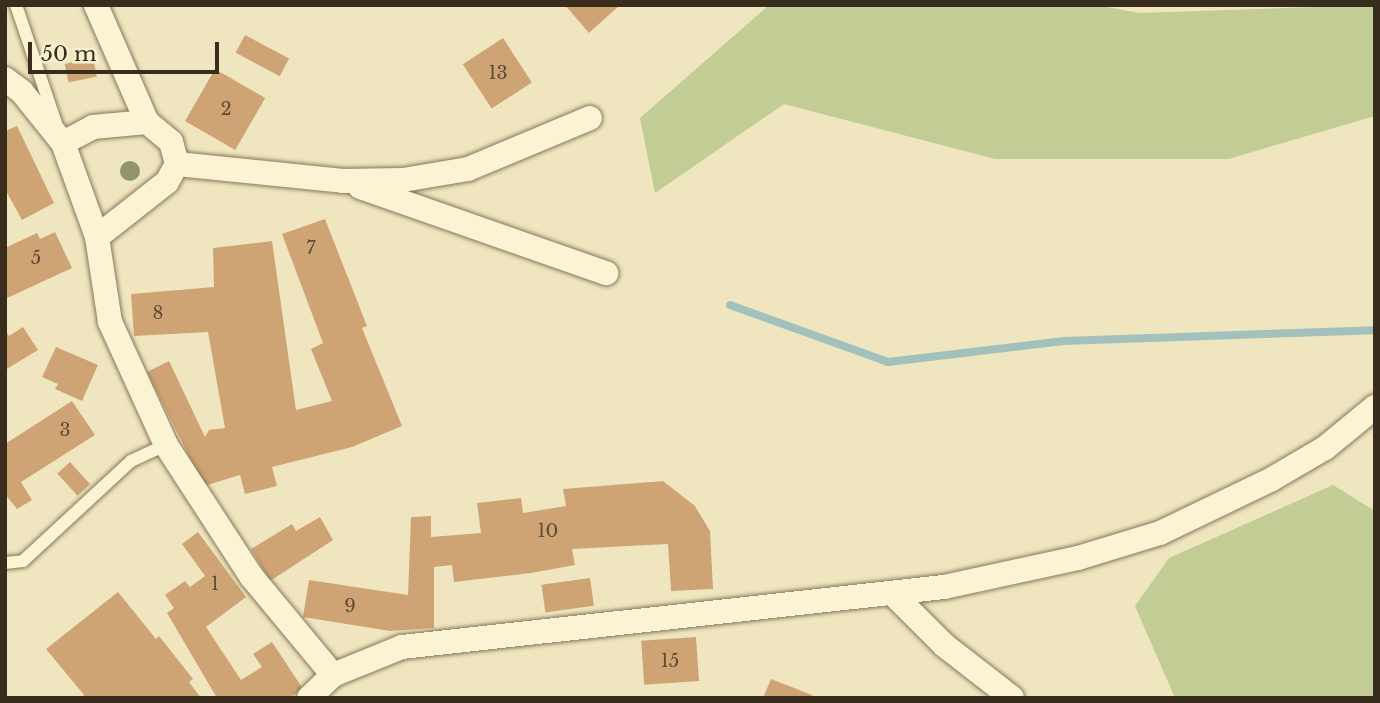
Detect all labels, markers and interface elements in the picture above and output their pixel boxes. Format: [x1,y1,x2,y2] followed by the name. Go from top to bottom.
[32,28,222,72] scale bar
[41,41,96,67] text: 50 m
[488,62,508,84] house number: 13
[220,98,232,120] house number: 2
[306,237,316,259] house number: 7
[31,247,41,269] house number: 5
[153,302,163,324] house number: 8
[59,419,71,441] house number: 3
[538,520,558,542] house number: 10
[211,573,219,595] house number: 1
[344,595,356,617] house number: 9
[661,650,679,672] house number: 15

